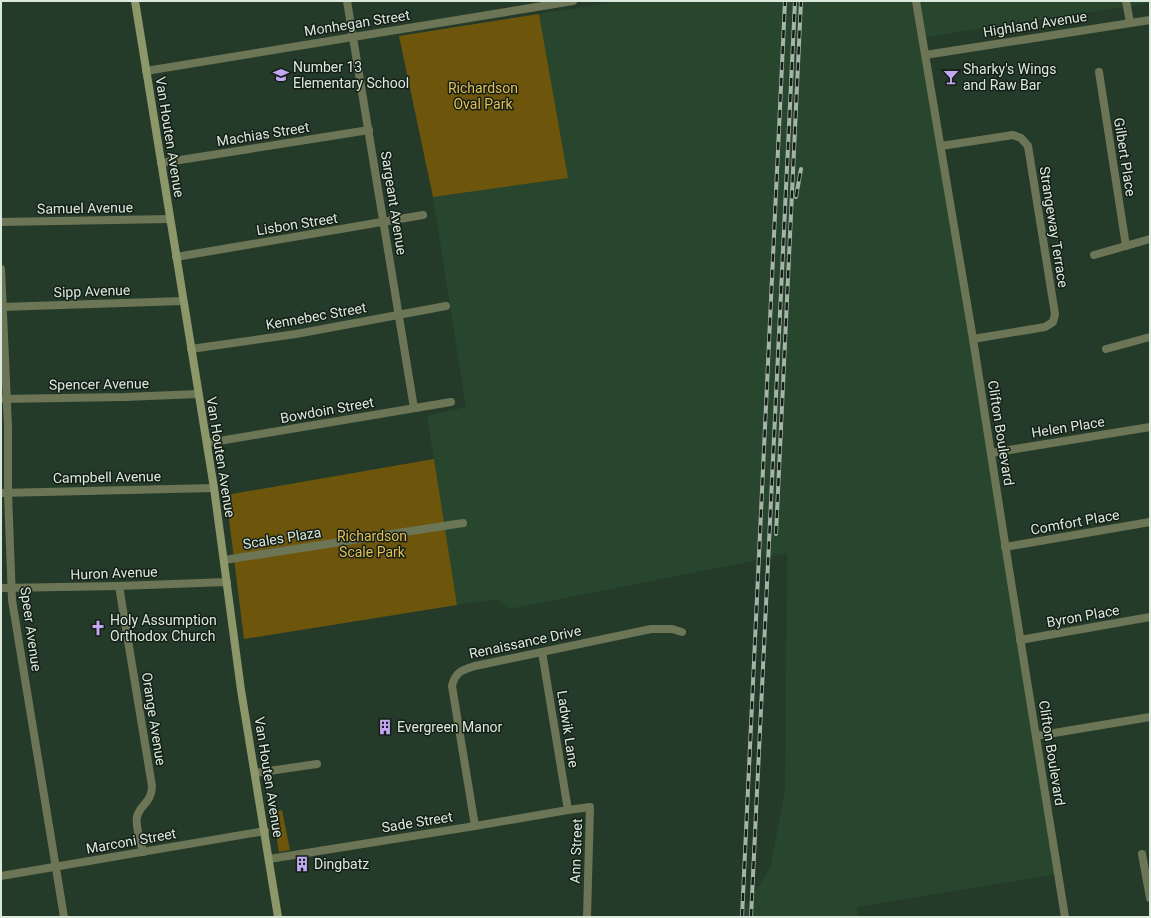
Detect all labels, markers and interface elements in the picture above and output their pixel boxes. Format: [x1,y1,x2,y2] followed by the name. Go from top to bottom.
[303,7,411,39] street label: Monhegan Street
[982,8,1088,40] street label: Highland Avenue
[293,59,409,91] place label: Number 13 Elementary School
[963,61,1056,93] place label: Sharky's Wings and Raw Bar
[272,66,290,84] school or university icon: Number 13 Elementary School
[942,68,960,86] bar icon: Sharky's Wings and Raw Bar
[153,75,187,199] street label: Van Houten Avenue
[448,80,518,112] park label: Richardson Oval Park
[1111,117,1139,197] street label: Gilbert Place
[216,119,311,149] street label: Machias Street
[378,150,410,256] street label: Sargeant Avenue
[1037,165,1071,289] street label: Strangeway Terrace
[37,199,133,217] street label: Samuel Avenue
[255,210,339,238] street label: Lisbon Street
[53,282,131,300] street label: Sipp Avenue
[264,299,368,333] street label: Kennebec Street
[49,375,149,393] street label: Spencer Avenue
[985,379,1017,487] street label: Clifton Boulevard
[279,394,375,426] street label: Bowdoin Street
[204,395,238,519] street label: Van Houten Avenue
[1030,413,1106,441] street label: Helen Place
[53,468,161,486] street label: Campbell Avenue
[1029,506,1121,538] street label: Comfort Place
[242,524,322,552] street label: Scales Plaza
[337,528,407,560] park label: Richardson Scale Park
[70,563,158,583] street label: Huron Avenue
[17,586,45,672] street label: Speer Avenue
[1045,602,1121,630] street label: Byron Place
[110,612,217,644] place label: Holy Assumption Orthodox Church
[89,619,107,637] church icon: Holy Assumption Orthodox Church
[467,622,583,662] street label: Renaissance Drive
[139,671,169,767] street label: Orange Avenue
[554,689,582,769] street label: Ladwik Lane
[1036,699,1068,807] street label: Clifton Boulevard
[252,715,286,839] street label: Van Houten Avenue
[376,718,394,736] building icon: Evergreen Manor
[397,719,503,735] place label: Evergreen Manor
[380,808,454,836] street label: Sade Street
[567,818,585,884] street label: Ann Street
[85,825,178,857] street label: Marconi Street
[293,855,311,873] building icon: Dingbatz
[314,856,369,872] place label: Dingbatz

